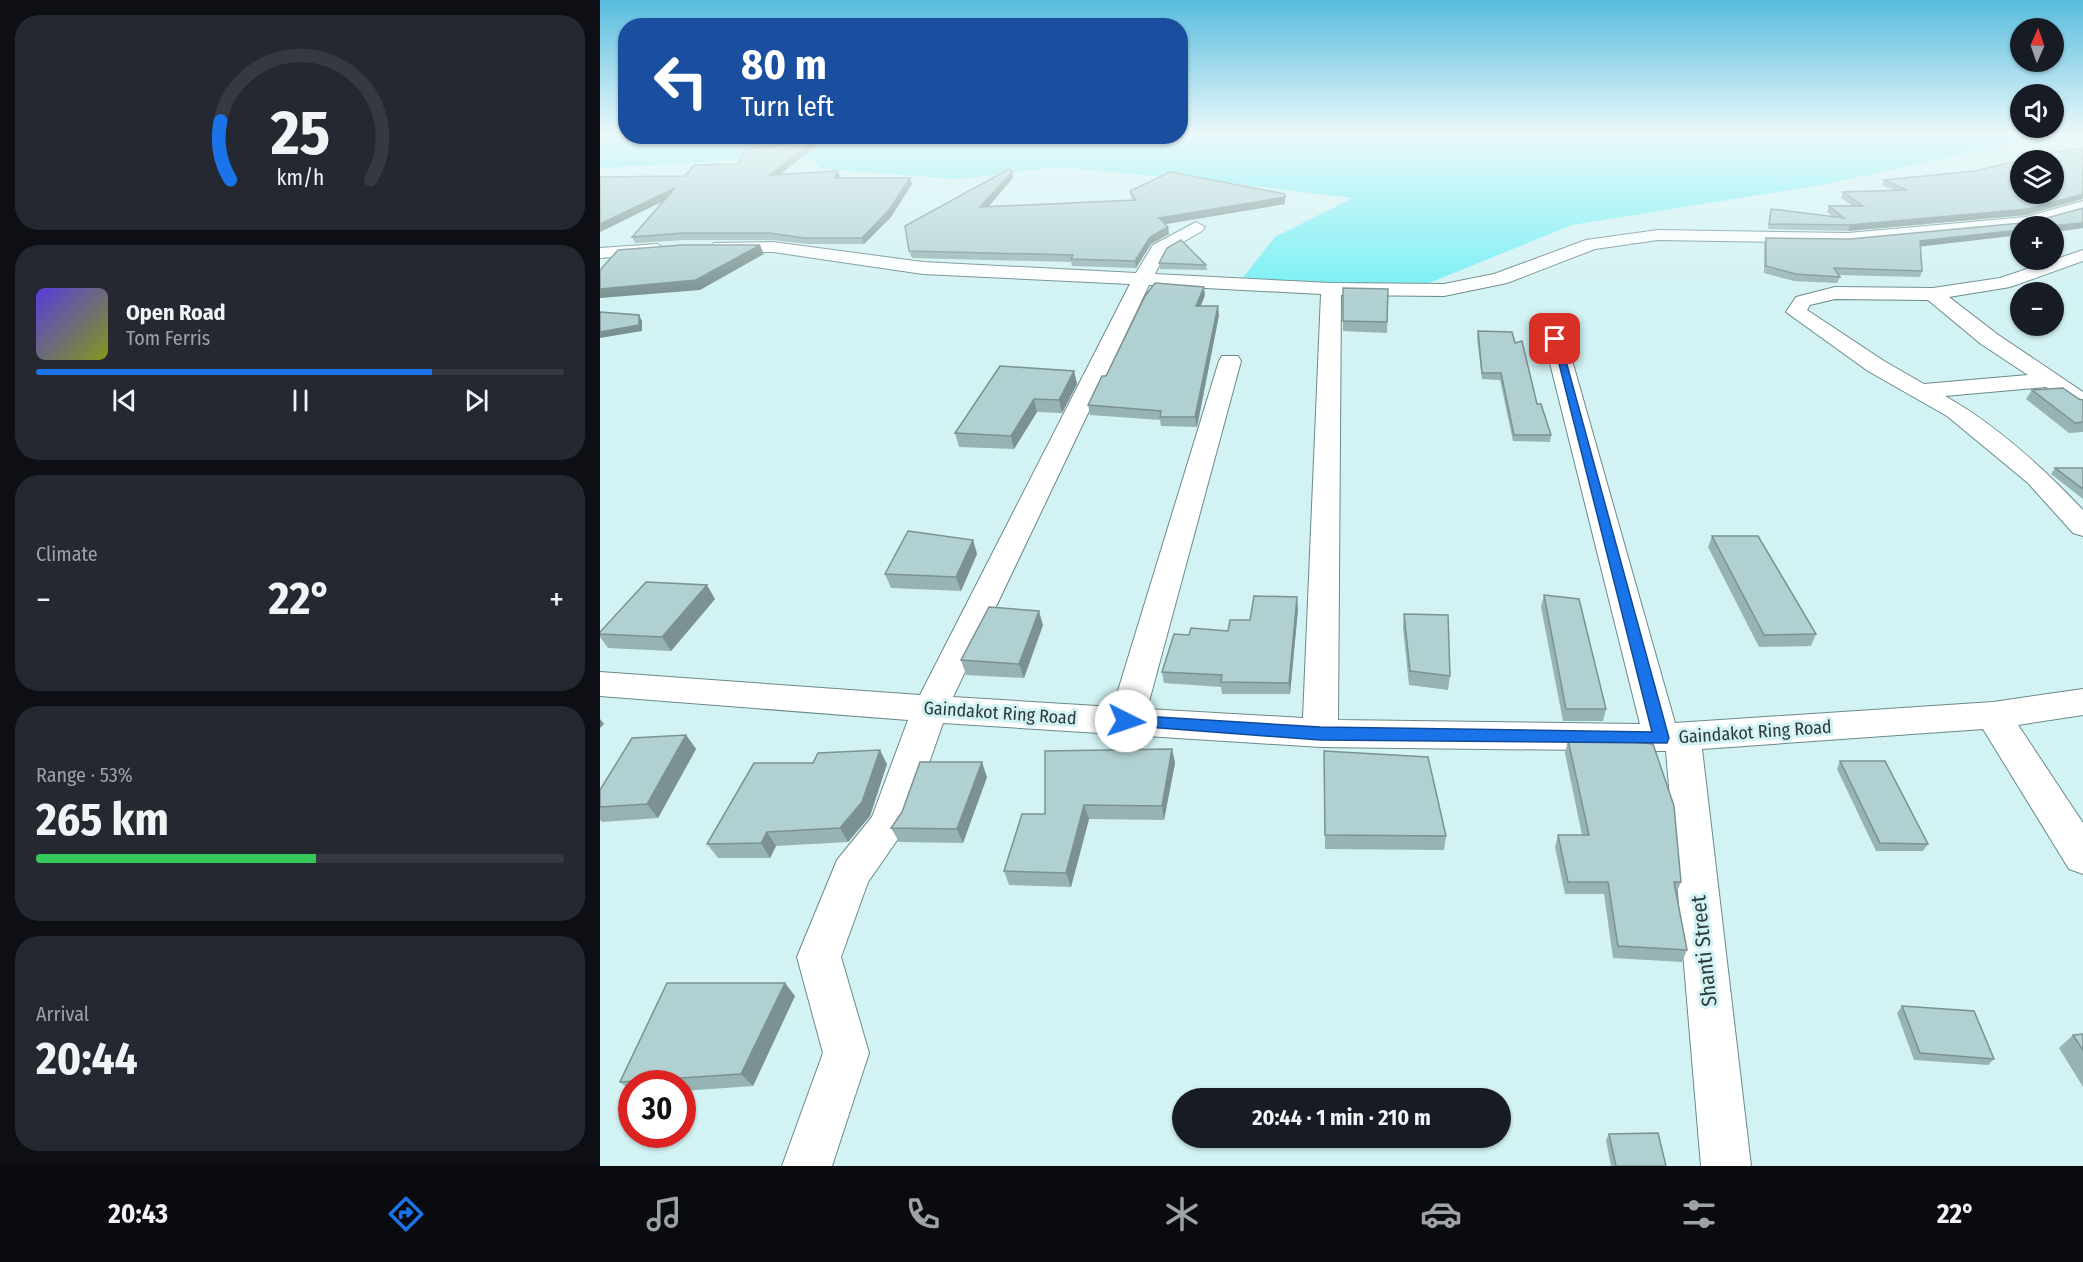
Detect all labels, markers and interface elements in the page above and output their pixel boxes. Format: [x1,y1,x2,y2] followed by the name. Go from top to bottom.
[2010,18,2064,72] north arrow
[2010,18,2064,336] map controls
[741,40,827,90] text: 80 m
[642,42,720,120] icon: left
[2010,84,2064,138] button: sound
[741,91,834,123] text: Turn left
[269,96,330,171] text: 25
[2010,150,2064,204] button: layers
[276,165,324,191] text: km/h
[2010,216,2064,270] button: +
[2010,282,2064,336] button: −
[126,299,226,326] text: Open Road
[1529,313,1580,364] pin
[1538,322,1571,355] icon: arrive
[126,326,210,350] text: Tom Ferris
[108,384,141,417] icon: previous
[284,384,317,417] icon: pause
[460,384,493,417] icon: next
[36,542,98,566] text: Climate
[269,572,331,626] text: 22°
[36,580,51,620] text: −
[549,580,564,620] text: +
[1094,689,1158,753] position arrow
[923,697,1077,729] street label: Gaindakot Ring Road
[1678,716,1832,748] street label: Gaindakot Ring Road
[36,763,133,787] text: Range · 53%
[36,793,169,847] text: 265 km
[1685,894,1723,1008] street label: Shanti Street
[36,1002,89,1026] text: Arrival
[36,1032,138,1086] text: 20:44
[618,1070,696,1148] speed limit sign: 30
[1252,1104,1431,1131] text: 20:44 · 1 min · 210 m
[385,1193,427,1235] icon: directions
[643,1193,685,1235] icon: music
[902,1193,944,1235] icon: phone
[1161,1193,1203,1235] icon: climate
[1420,1193,1462,1235] icon: car
[1678,1193,1720,1235] icon: filters
[108,1198,168,1230] text: 20:43
[1937,1198,1975,1230] text: 22°

